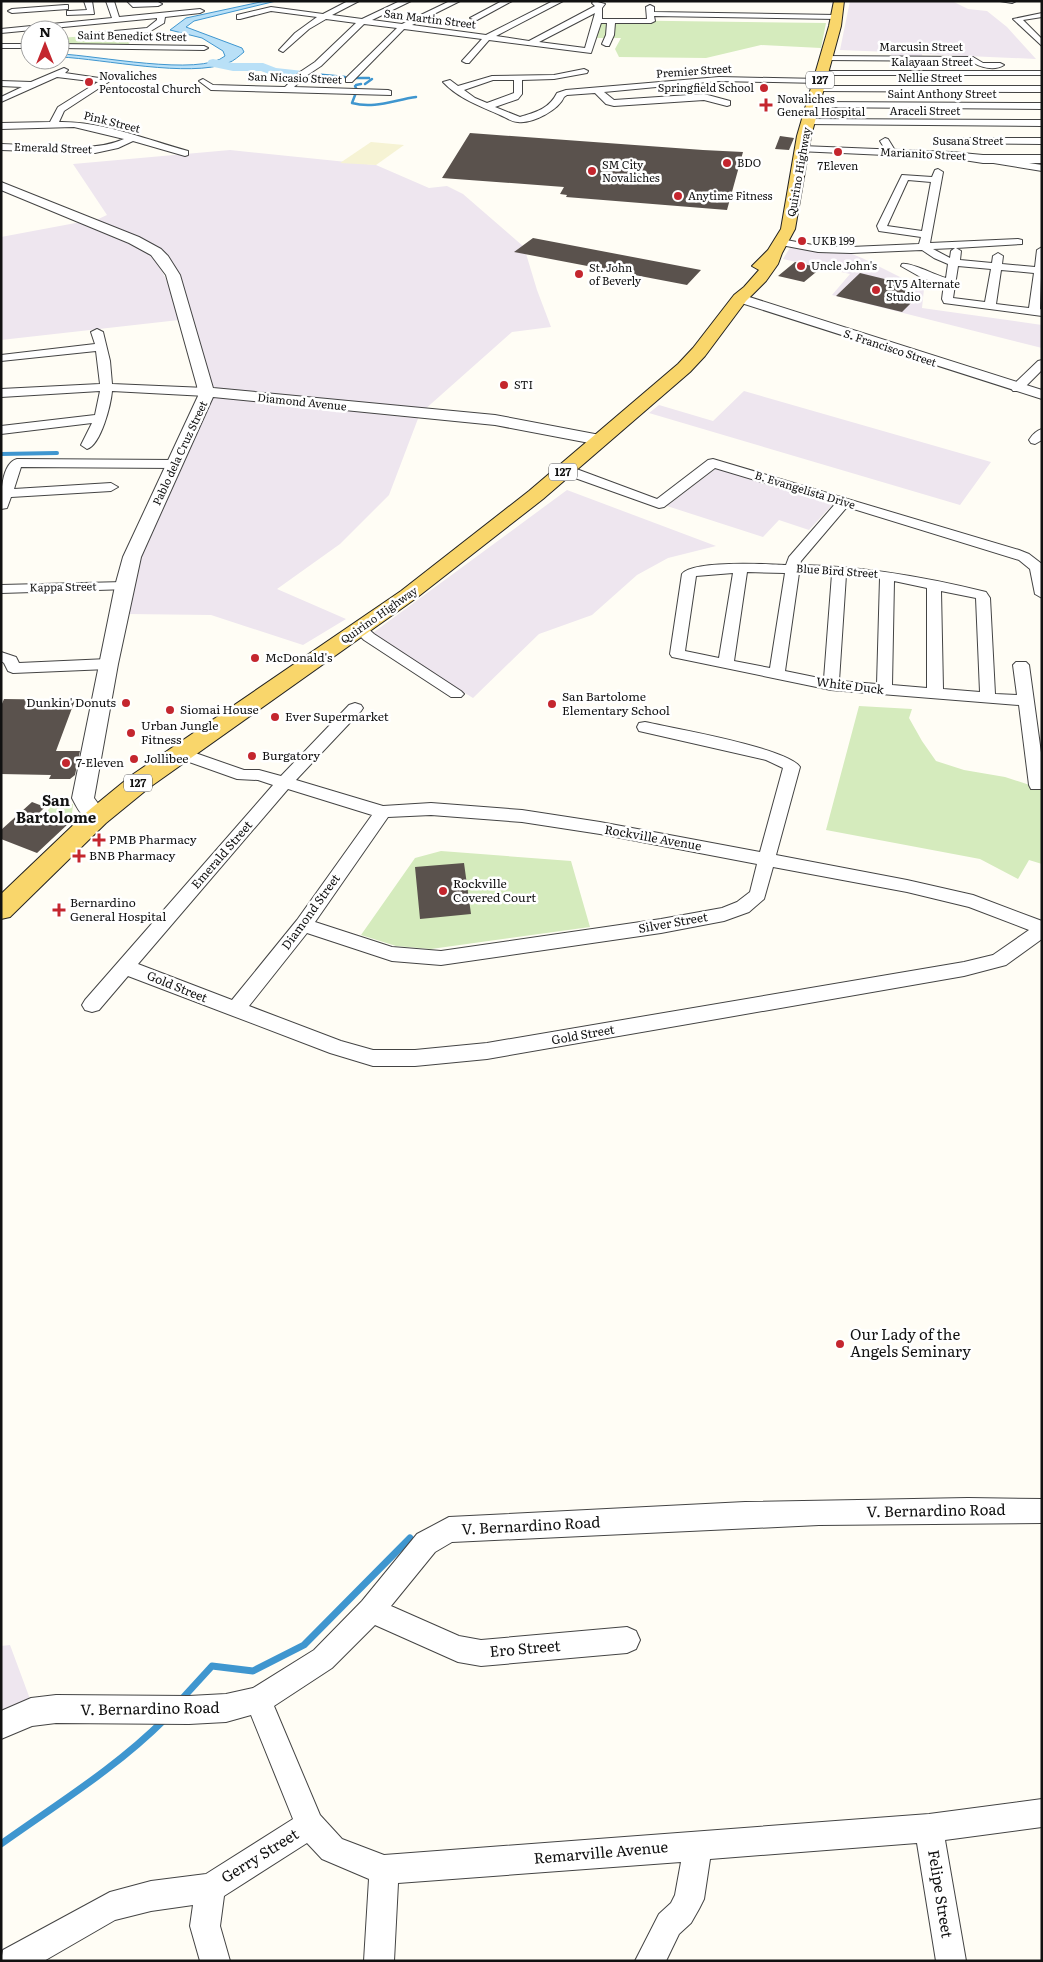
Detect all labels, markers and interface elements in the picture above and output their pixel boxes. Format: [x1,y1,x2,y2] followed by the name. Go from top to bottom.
[383,4,478,32] street label: San Martin Street
[20,20,70,70] north arrow
[39,21,51,41] text: N
[77,26,187,44] street label: Saint Benedict Street
[879,38,963,54] street label: Marcusin Street
[891,53,974,69] street label: Kalayaan Street
[655,59,733,81] street label: Premier Street
[99,67,201,96] place label: Novaliches Pentocostal Church
[248,67,343,87] street label: San Nicasio Street
[898,69,963,85] street label: Nellie Street
[806,72,834,88] road number: 127
[83,76,95,88] marker: Novaliches Pentocostal Church
[658,79,754,95] place label: Springfield School
[758,82,770,94] marker: Springfield School
[887,85,997,101] street label: Saint Anthony Street
[777,90,865,119] place label: Novaliches General Hospital
[759,98,773,112] marker: Novaliches General Hospital
[890,102,961,118] street label: Araceli Street
[82,106,143,136] street label: Pink Street
[782,125,814,218] street label: Quirino Highway
[932,132,1004,148] street label: Susana Street
[14,138,93,156] street label: Emerald Street
[879,143,967,163] street label: Marianito Street
[832,146,844,158] marker: 7Eleven
[737,154,761,170] place label: BDO
[602,156,660,185] place label: SM City Novaliches
[721,157,733,169] marker: BDO
[818,157,858,173] place label: 7Eleven
[586,165,598,177] marker: SM City Novaliches
[688,187,772,203] place label: Anytime Fitness
[672,190,684,202] marker: Anytime Fitness
[812,232,855,248] place label: UKB 199
[796,235,808,247] marker: UKB 199
[811,257,877,273] place label: Uncle John's
[589,259,642,288] place label: St. John of Beverly
[795,260,807,272] marker: Uncle John's
[573,268,585,280] marker: St. John of Beverly
[886,275,960,304] place label: TV5 Alternate Studio
[870,284,882,296] marker: TV5 Alternate Studio
[842,324,939,370] street label: S. Francisco Street
[514,376,533,392] place label: STI
[498,379,510,391] marker: STI
[257,388,348,414] street label: Diamond Avenue
[148,397,211,508] street label: Pablo dela Cruz Street
[549,464,577,481] road number: 127
[753,466,858,512] street label: B. Evangelista Drive
[796,559,879,581] street label: Blue Bird Street
[29,577,97,595] street label: Kappa Street
[337,581,421,647] street label: Quirino Highway
[265,648,333,666] place label: McDonald's
[249,652,261,664] marker: McDonald's
[815,672,886,698] street label: White Duck
[562,687,670,719] place label: San Bartolome Elementary School
[26,693,117,711] place label: Dunkin' Donuts
[120,697,132,709] marker: Dunkin' Donuts
[546,698,558,710] marker: San Bartolome Elementary School
[180,700,259,718] place label: Siomai House
[164,704,176,716] marker: Siomai House
[285,707,389,725] place label: Ever Supermarket
[269,711,281,723] marker: Ever Supermarket
[141,716,218,748] place label: Urban Jungle Fitness
[125,727,137,739] marker: Urban Jungle Fitness
[262,746,320,764] place label: Burgatory
[144,749,189,767] place label: Jollibee
[246,750,258,762] marker: Burgatory
[76,753,124,771] place label: 7-Eleven
[128,753,140,765] marker: Jollibee
[60,757,72,769] marker: 7-Eleven
[124,774,152,791] road number: 127
[16,788,97,828] district label: San Bartolome
[186,816,256,892] street label: Emerald Street
[603,820,703,854] street label: Rockville Avenue
[109,830,197,848] place label: PMB Pharmacy
[93,834,105,846] marker: PMB Pharmacy
[89,846,175,864] place label: BNB Pharmacy
[73,850,85,862] marker: BNB Pharmacy
[276,870,344,953] street label: Diamond Street
[453,874,536,906] place label: Rockville Covered Court
[437,885,449,897] marker: Rockville Covered Court
[70,893,166,925] place label: Bernardino General Hospital
[52,903,66,917] marker: Bernardino General Hospital
[637,907,709,937] street label: Silver Street
[144,966,210,1006] street label: Gold Street
[550,1020,616,1048] street label: Gold Street
[850,1322,971,1362] place label: Our Lady of the Angels Seminary
[834,1338,846,1350] marker: Our Lady of the Angels Seminary
[866,1497,1006,1522] street label: V. Bernardino Road
[461,1509,601,1540] street label: V. Bernardino Road
[488,1633,561,1662] street label: Ero Street
[80,1695,220,1720] street label: V. Bernardino Road
[216,1822,302,1888] street label: Gerry Street
[533,1834,669,1869] street label: Remarville Avenue
[923,1848,960,1940] street label: Felipe Street

